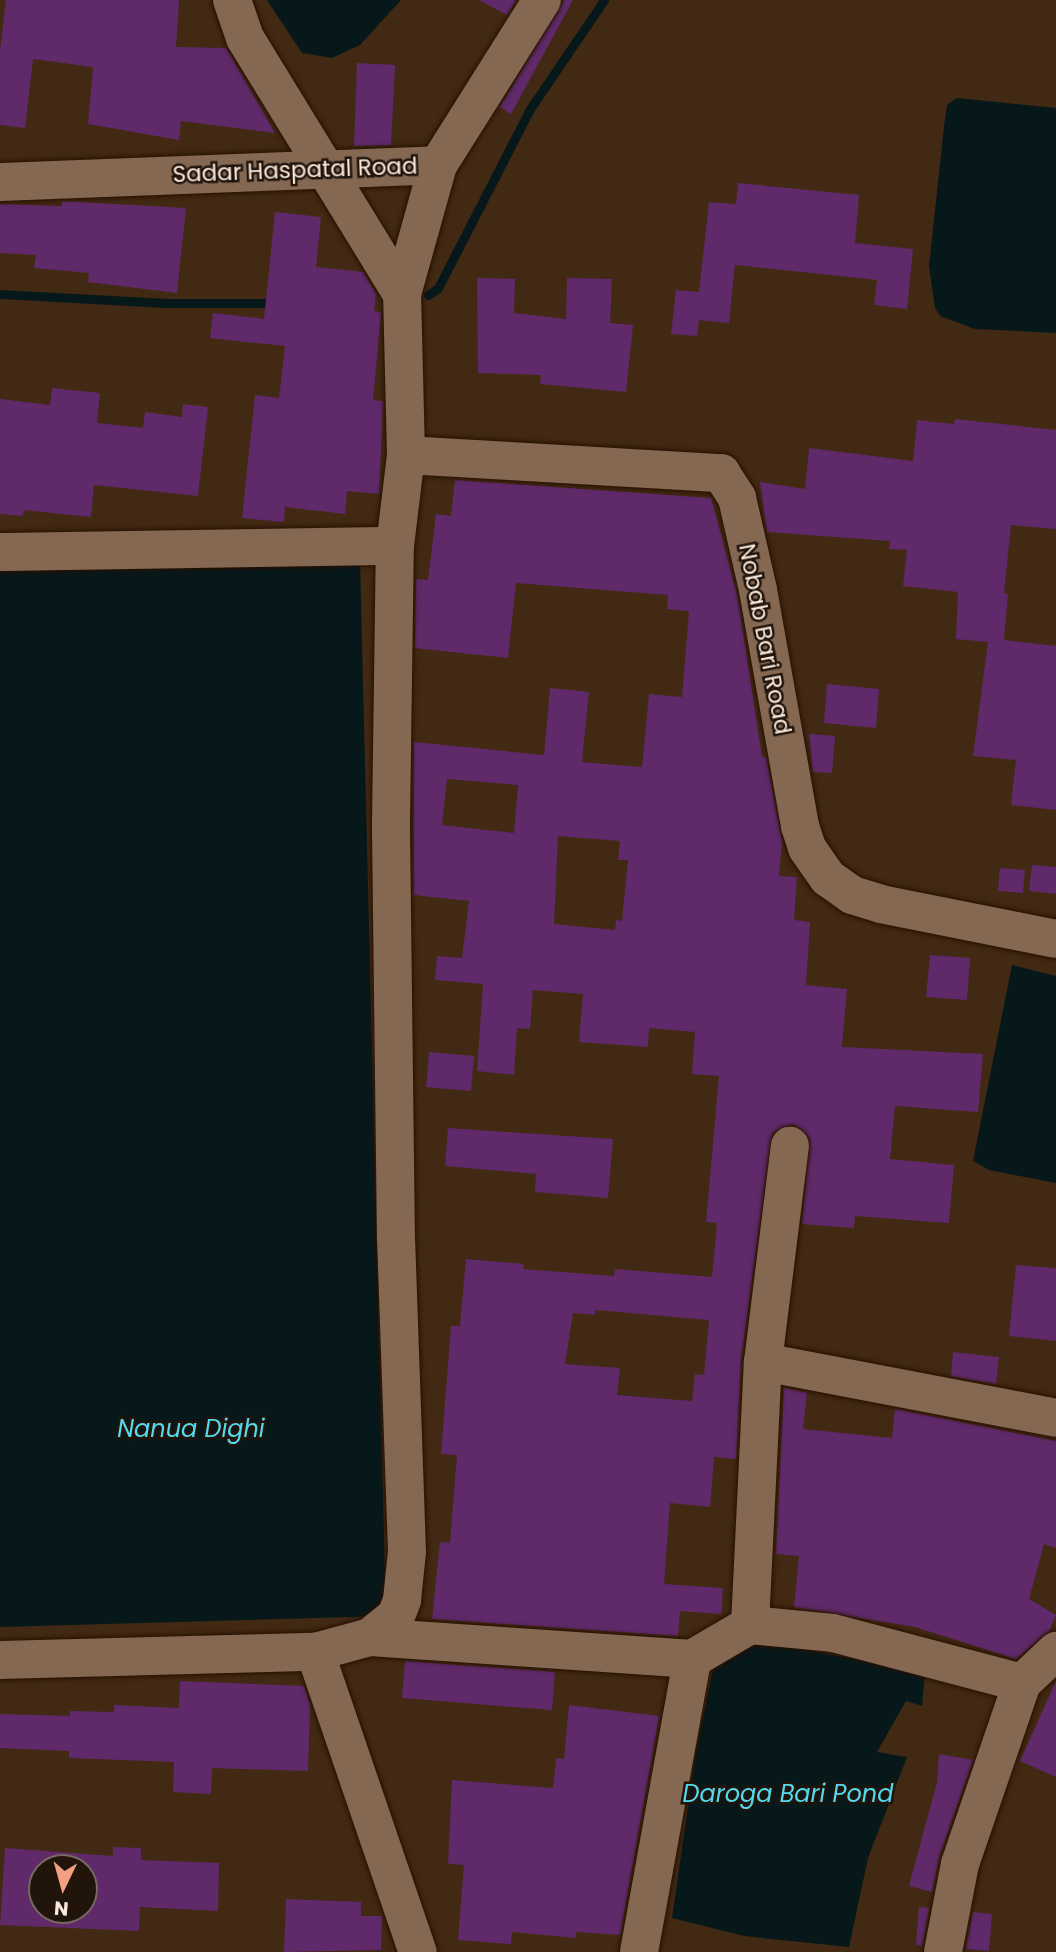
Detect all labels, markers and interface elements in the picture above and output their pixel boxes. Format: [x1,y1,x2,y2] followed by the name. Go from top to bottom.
[172,152,418,188] street label: Sadar Haspatal Road
[733,541,797,737] street label: Nobab Bari Road
[117,1415,265,1443] water label: Nanua Dighi
[683,1780,893,1808] water label: Daroga Bari Pond
[28,1854,98,1924] north arrow
[53,1894,70,1922] text: N

